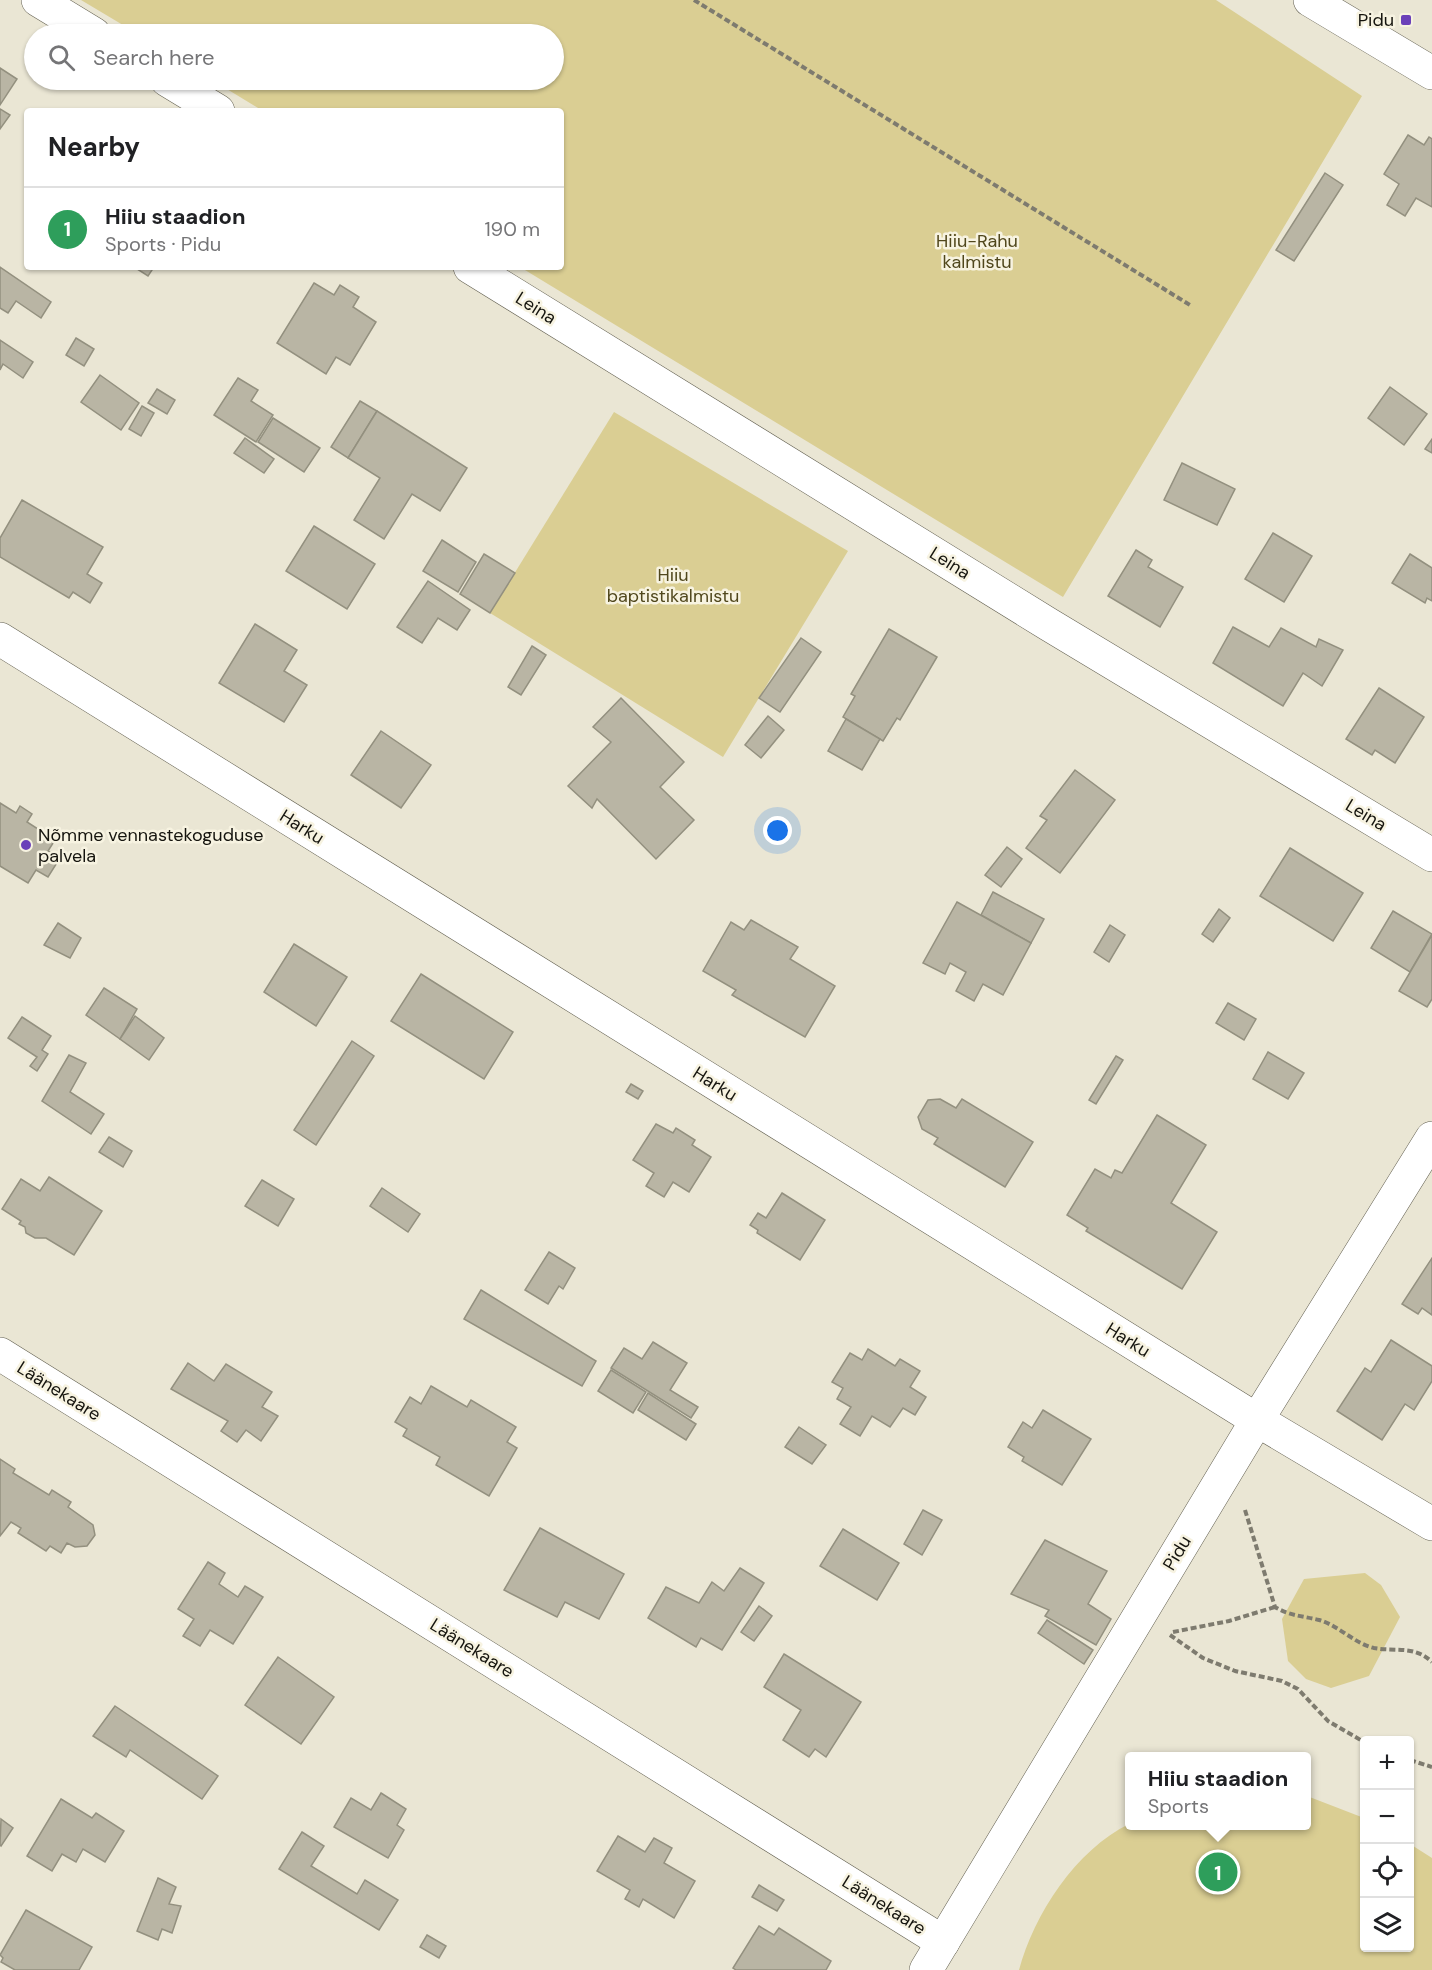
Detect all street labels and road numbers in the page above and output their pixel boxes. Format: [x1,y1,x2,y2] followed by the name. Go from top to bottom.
[511,286,561,330] street label: Leina
[925,541,975,585] street label: Leina
[1341,793,1391,837] street label: Leina
[275,804,329,850] street label: Harku
[688,1061,742,1107] street label: Harku
[1101,1317,1155,1363] street label: Harku
[12,1356,106,1426] street label: Läänekaare
[1157,1531,1197,1575] street label: Pidu
[425,1613,519,1683] street label: Läänekaare
[837,1870,931,1940] street label: Läänekaare

